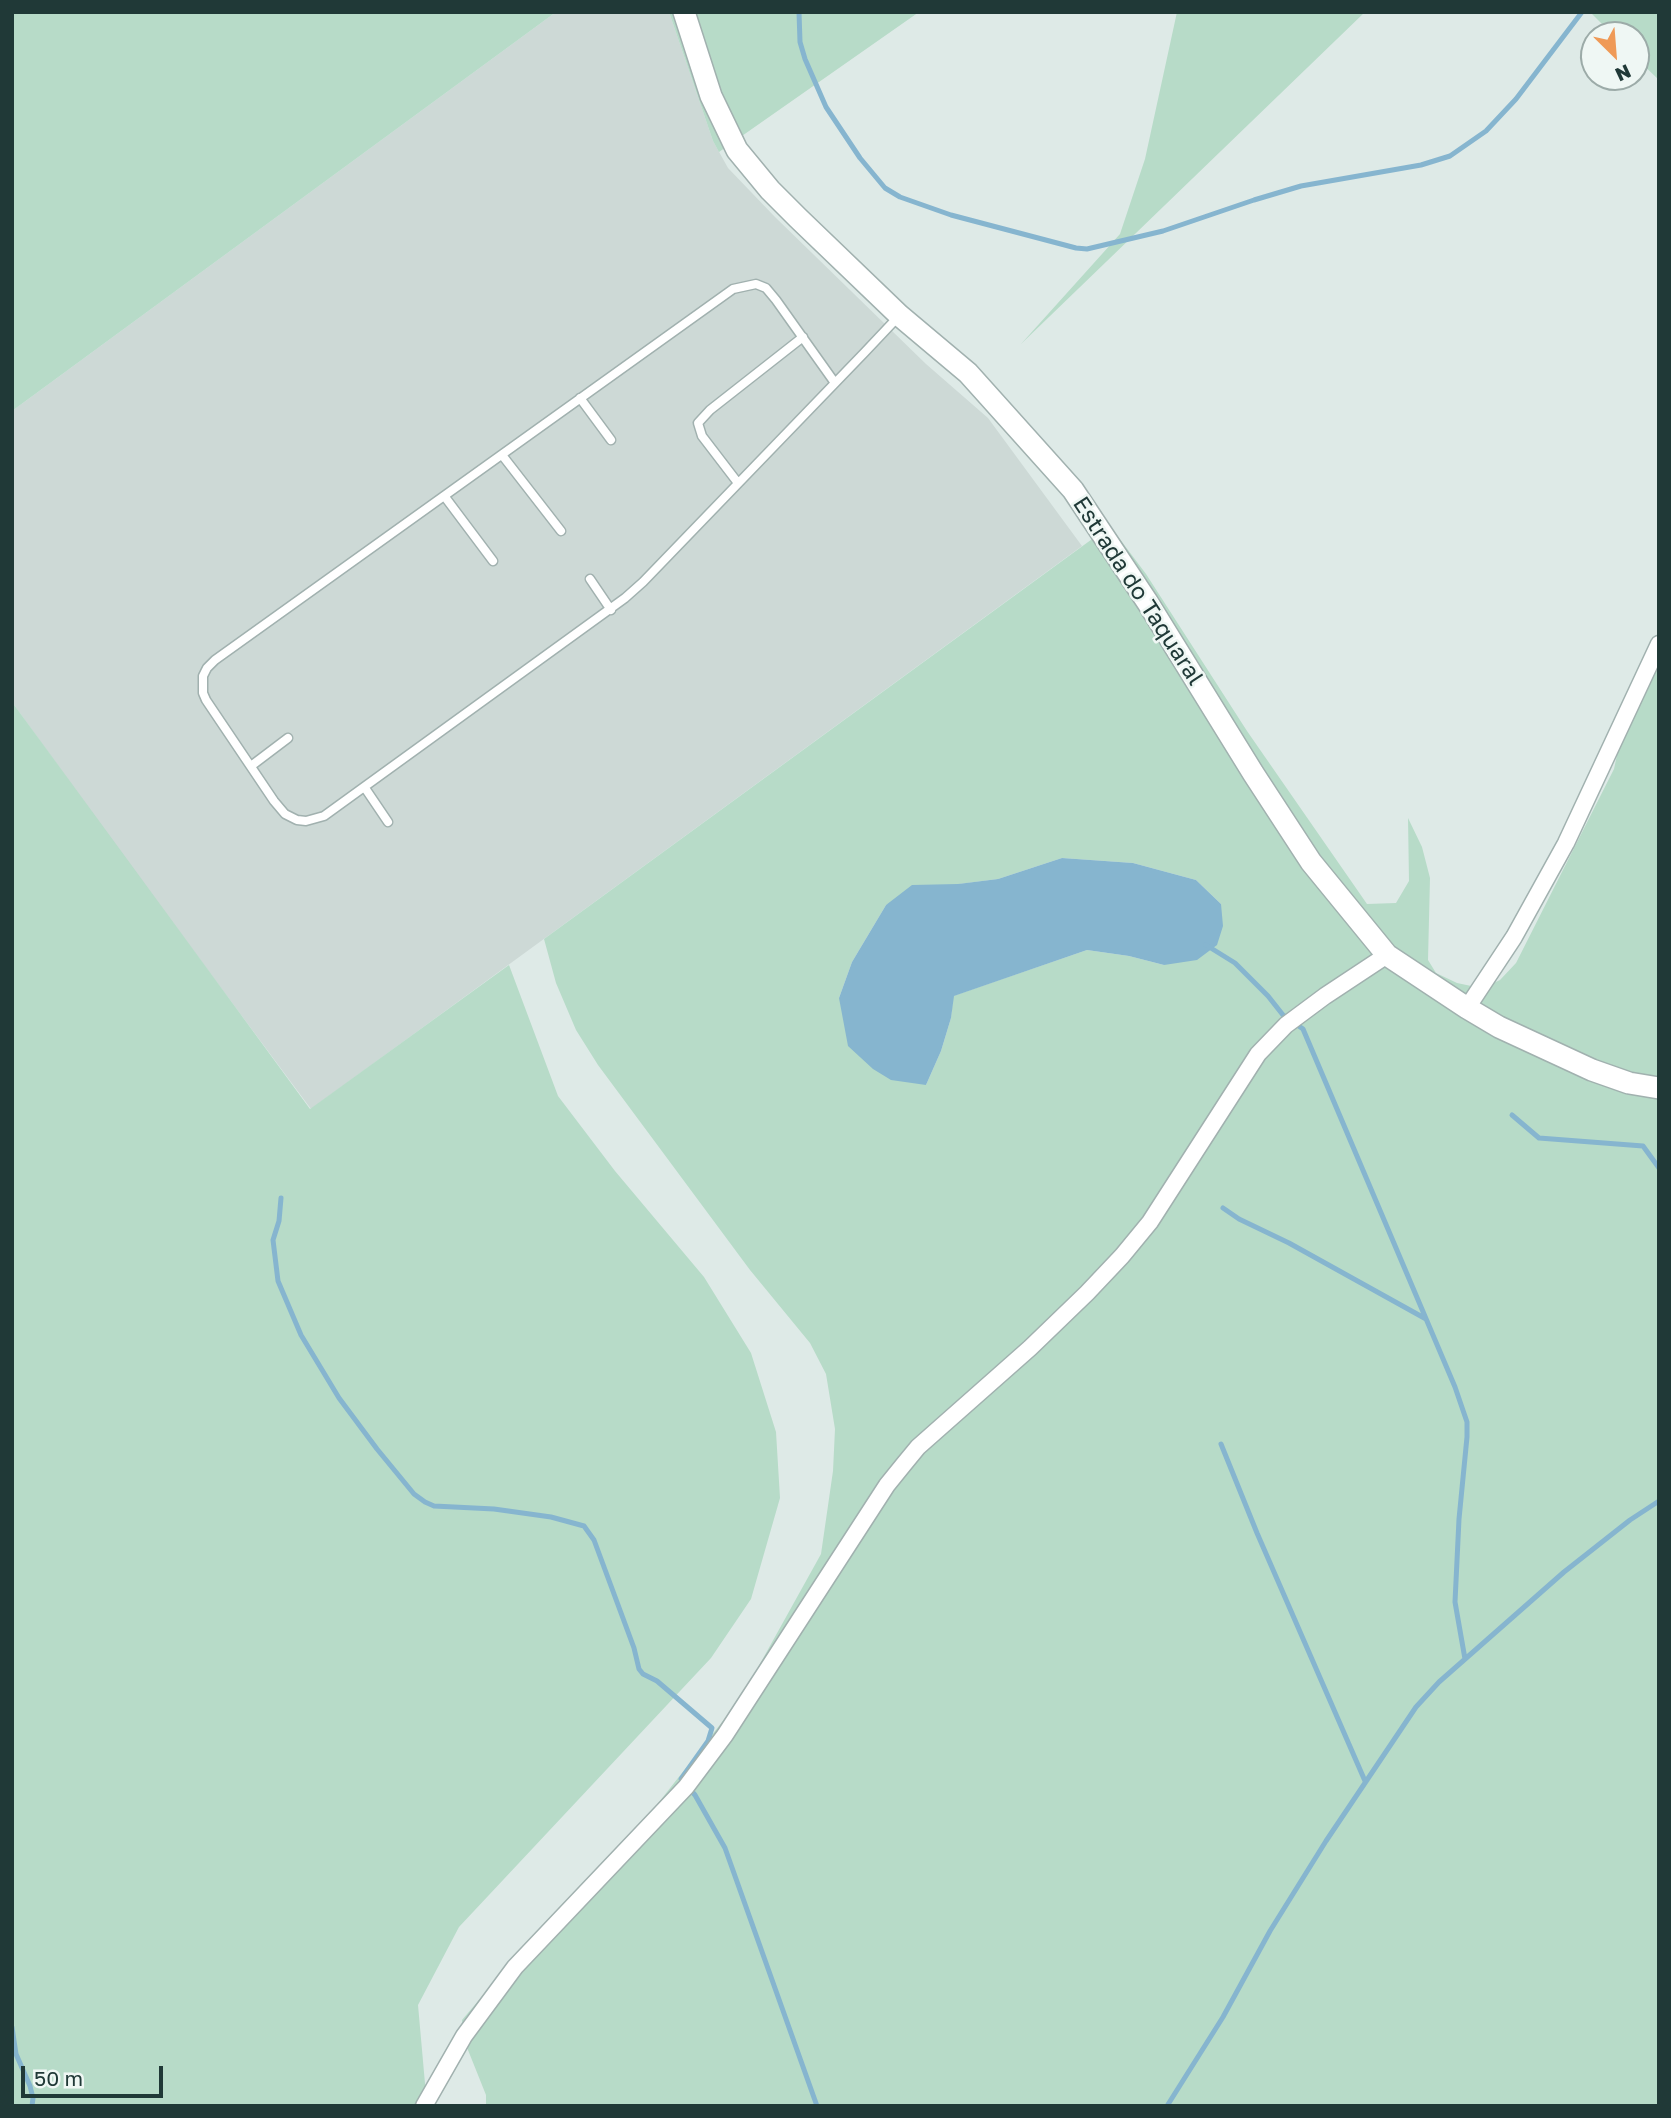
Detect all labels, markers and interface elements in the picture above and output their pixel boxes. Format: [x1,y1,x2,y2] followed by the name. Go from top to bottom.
[1580,21,1650,91] north arrow
[1612,60,1635,87] text: N
[1067,492,1209,690] street label: Estrada do Taquaral
[24,2052,166,2096] scale bar
[34,2065,83,2091] text: 50 m

